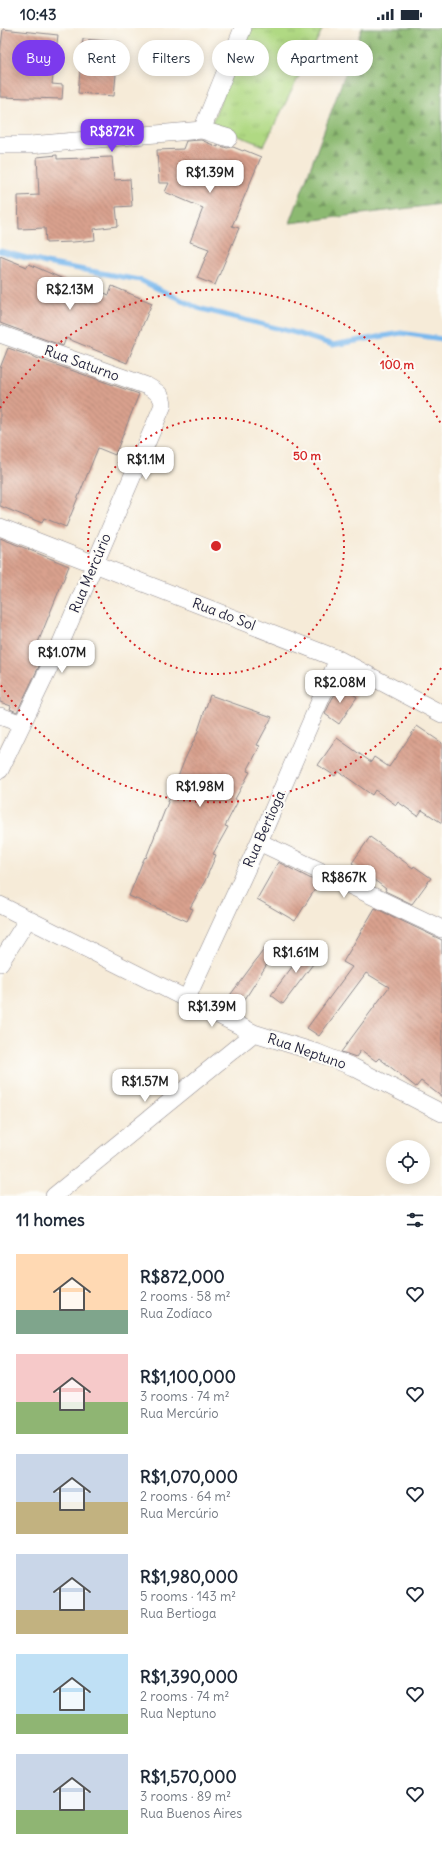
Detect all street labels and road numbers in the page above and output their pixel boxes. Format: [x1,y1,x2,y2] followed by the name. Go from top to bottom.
[42,341,122,385] street label: Rua Saturno
[65,530,115,615] street label: Rua Mercúrio
[190,594,258,634] street label: Rua do Sol
[239,788,289,870] street label: Rua Bertioga
[265,1029,349,1073] street label: Rua Neptuno

